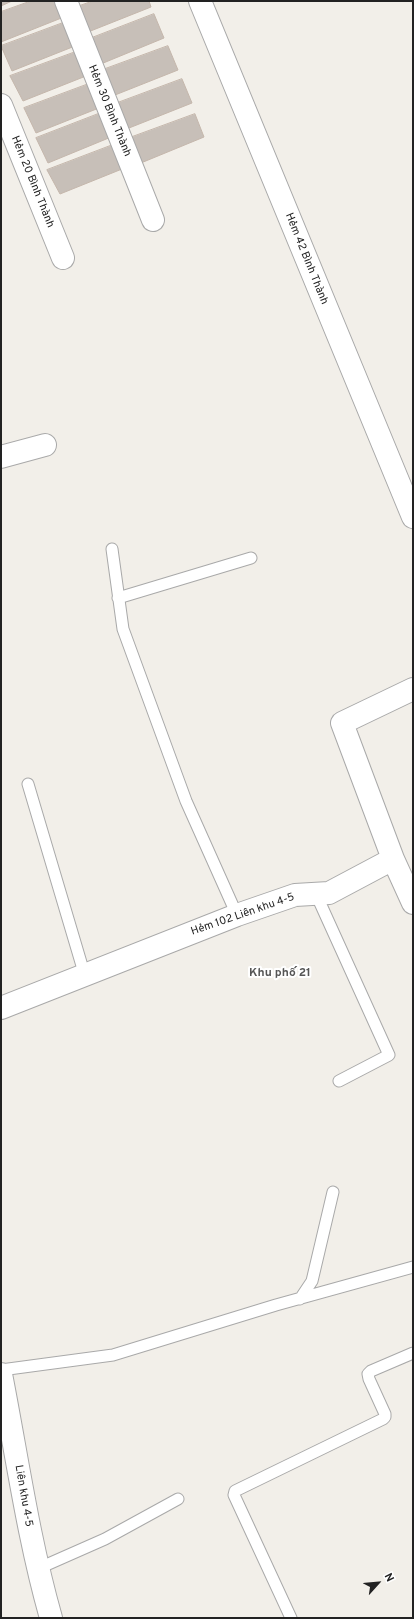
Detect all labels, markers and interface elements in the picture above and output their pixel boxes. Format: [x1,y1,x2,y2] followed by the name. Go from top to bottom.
[85,63,133,159] street label: Hẻm 30 Bình Thành
[8,134,56,230] street label: Hẻm 20 Bình Thành
[282,211,330,307] street label: Hẻm 42 Bình Thành
[189,891,297,939] street label: Hẻm 102 Liên khu 4-5
[249,967,311,981] district label: Khu phố 21
[11,1464,35,1528] street label: Liên khu 4-5
[358,1563,398,1603] north arrow
[381,1571,397,1584] text: N

